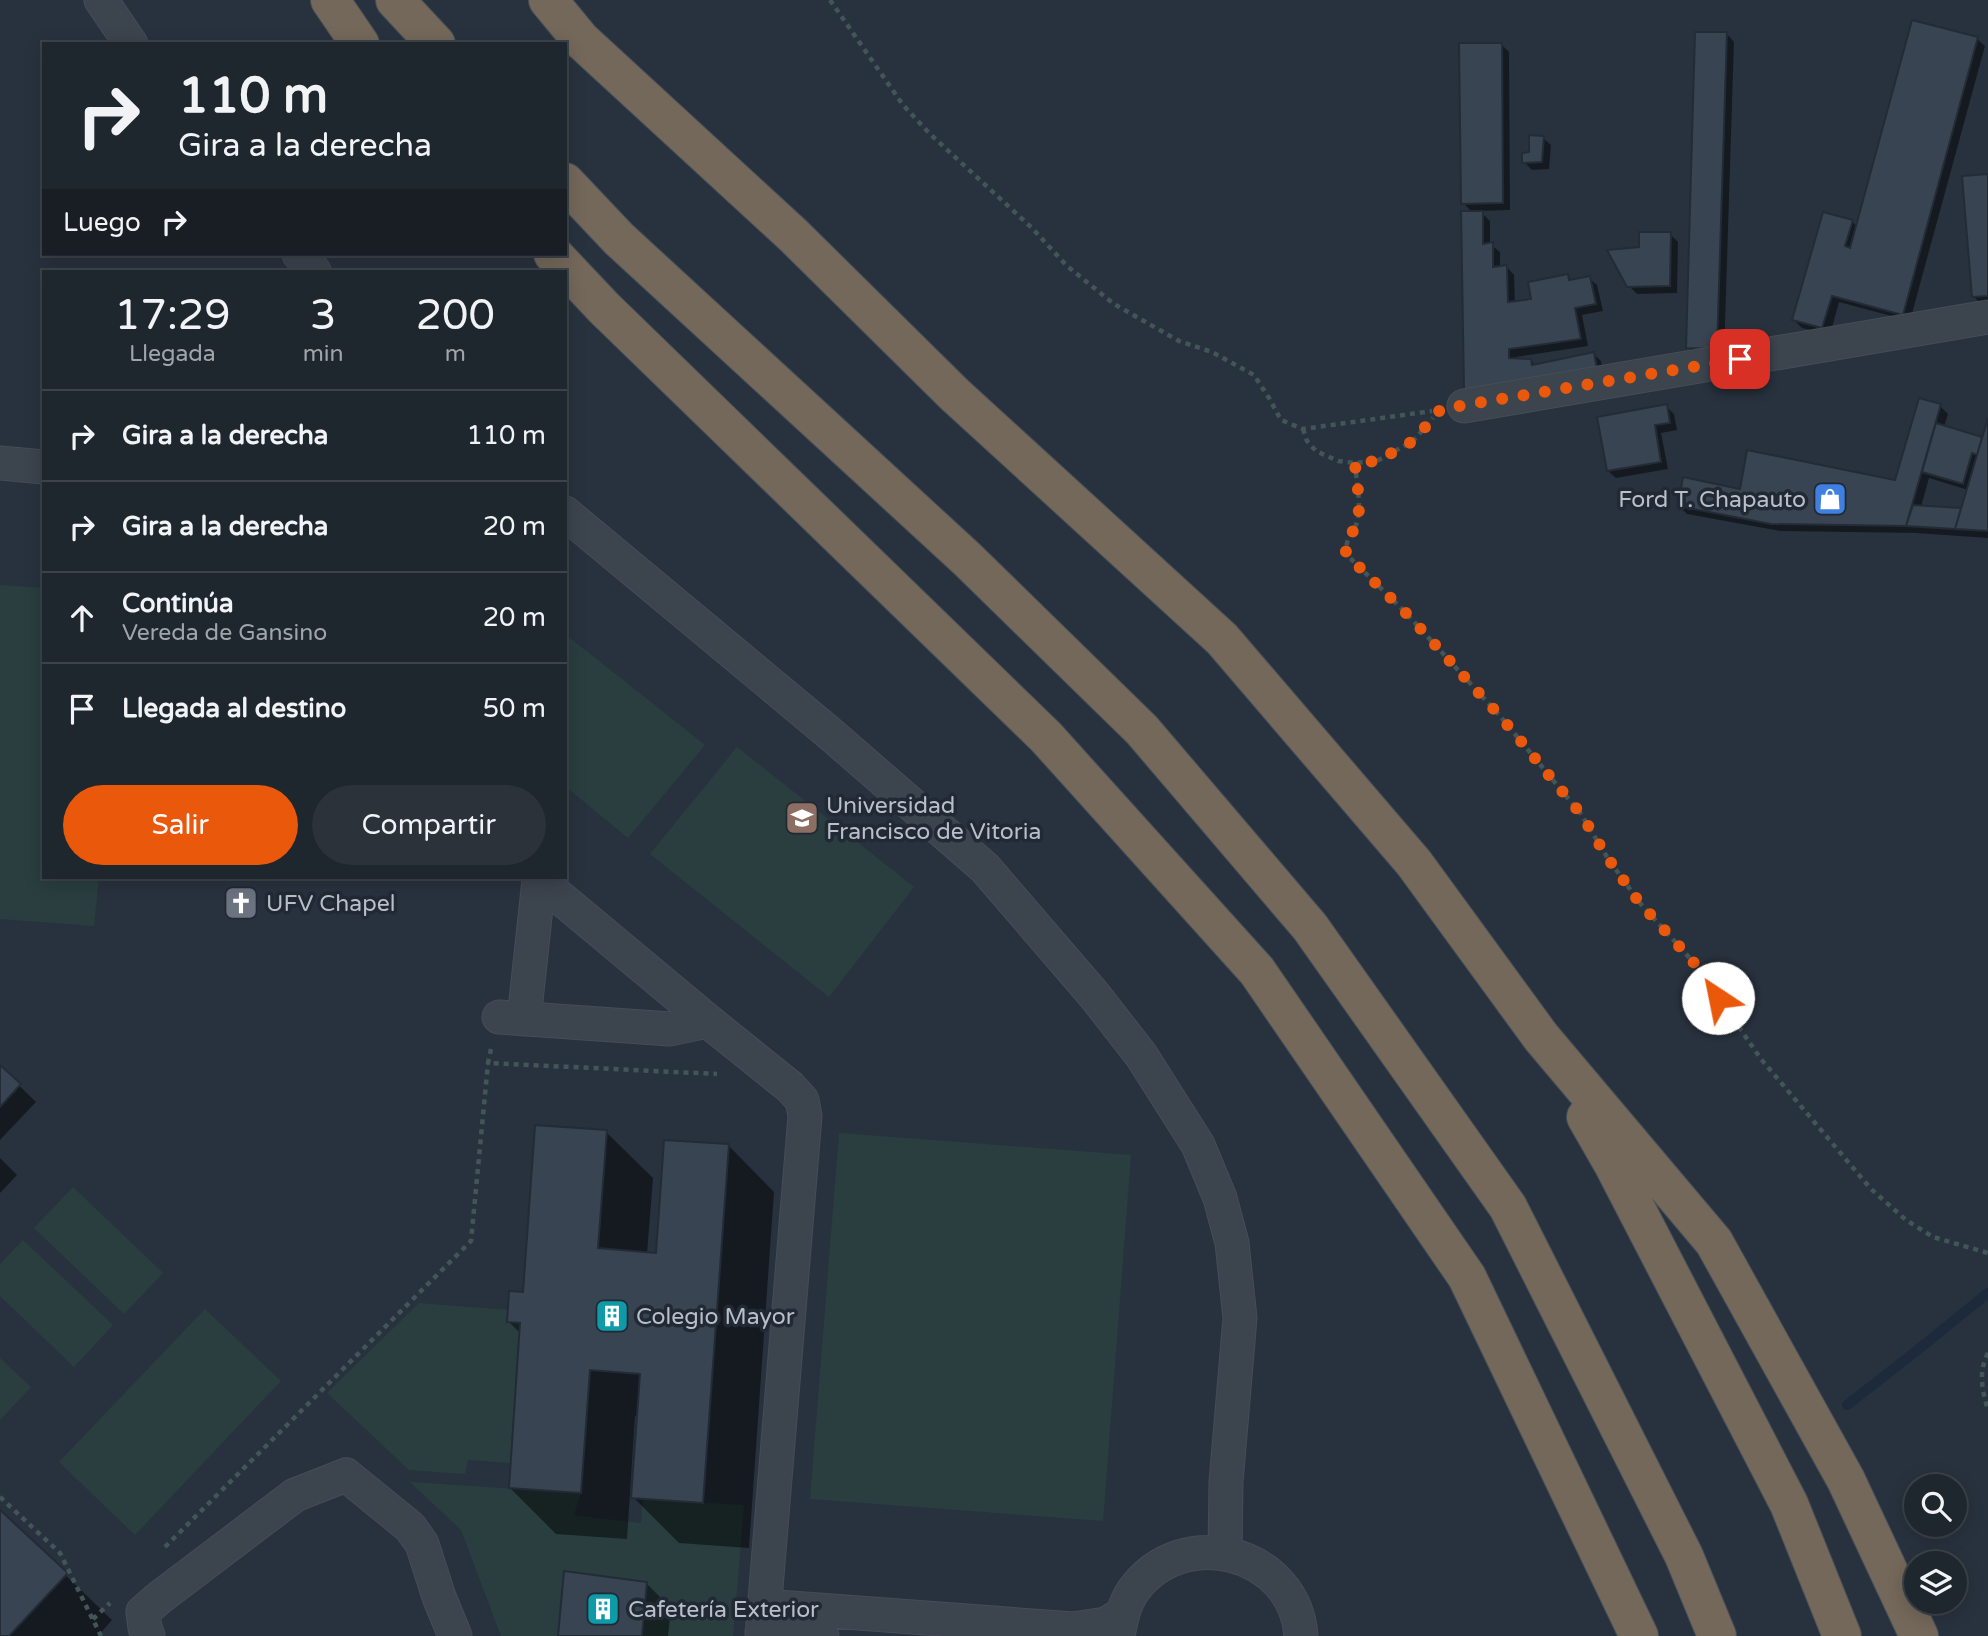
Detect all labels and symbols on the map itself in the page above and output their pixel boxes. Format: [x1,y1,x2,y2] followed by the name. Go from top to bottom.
[1710,329,1770,389] pin
[1811,480,1849,518] shop icon: Ford T. Chapauto
[1618,486,1806,514] place label: Ford T. Chapauto
[826,792,1041,846] place label: Universidad Francisco de Vitoria
[783,799,821,837] school or university icon: Universidad Francisco de Vitoria
[222,884,260,922] church icon: UFV Chapel
[266,890,396,918] place label: UFV Chapel
[1681,961,1755,1035] position arrow
[593,1297,631,1335] building icon: Colegio Mayor
[636,1303,795,1331] place label: Colegio Mayor
[584,1590,622,1628] building icon: Cafetería Exterior
[628,1596,819,1624] place label: Cafetería Exterior

